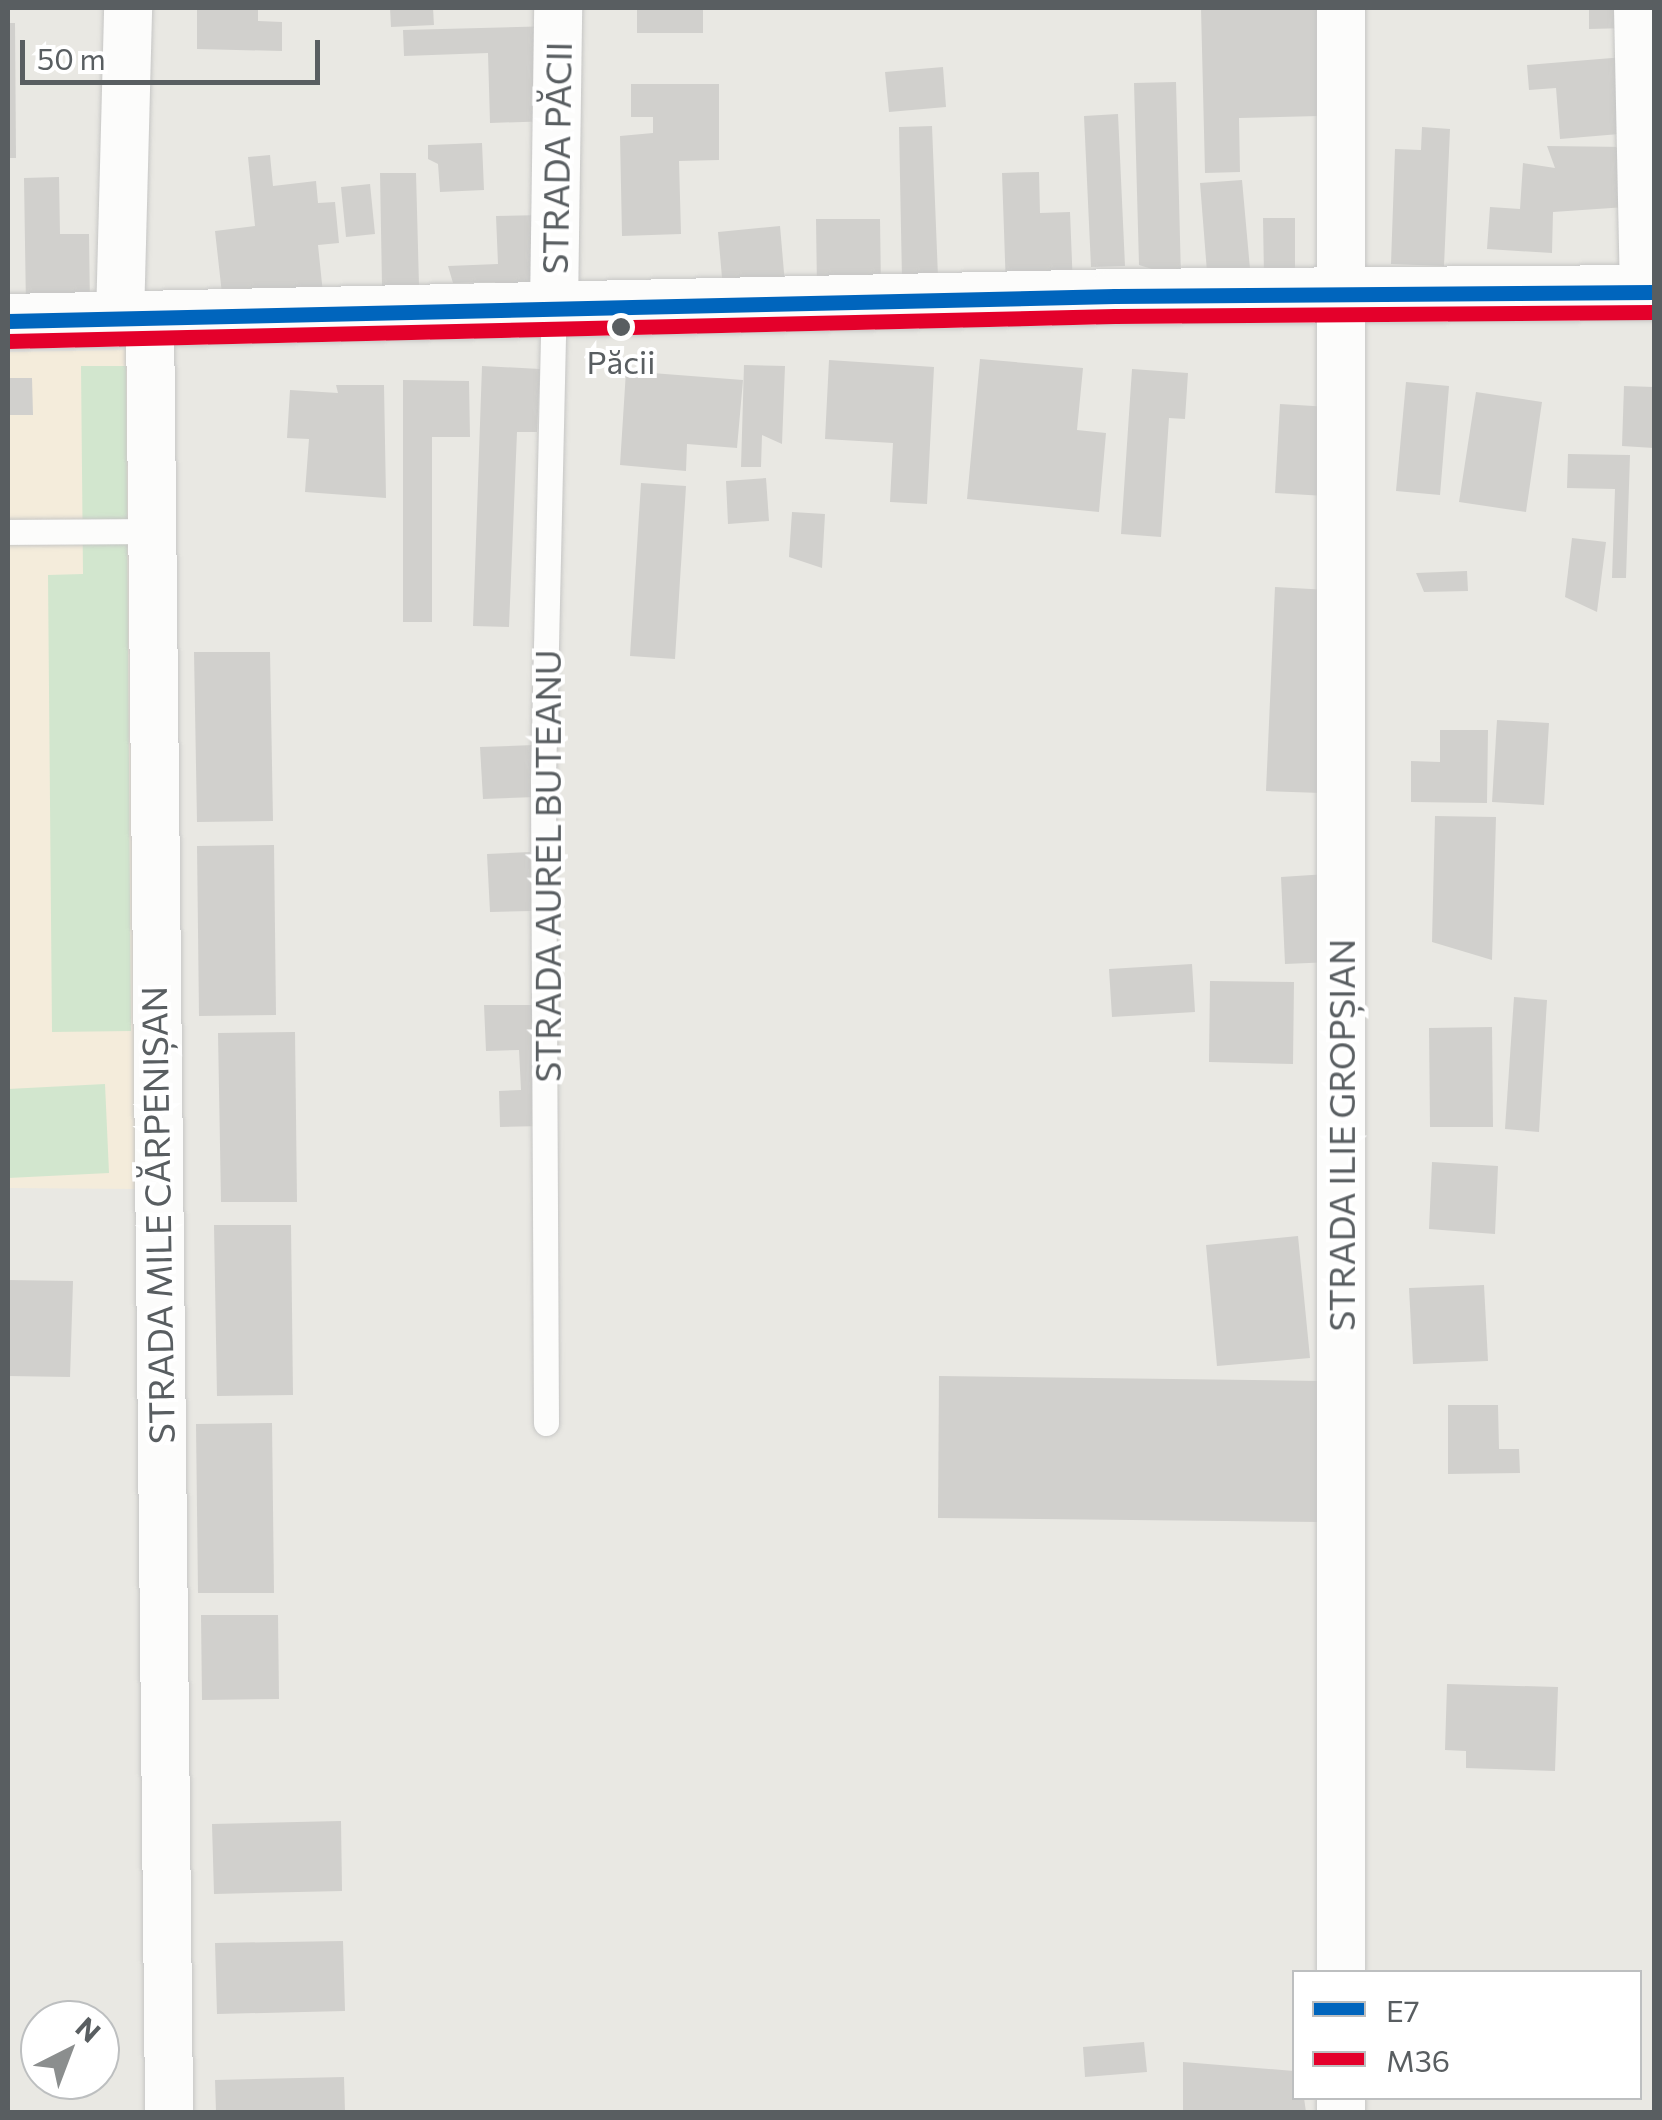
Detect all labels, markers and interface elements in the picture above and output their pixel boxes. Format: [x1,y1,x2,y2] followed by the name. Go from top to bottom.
[25,20,325,82] scale bar
[37,39,106,76] text: 50 m
[533,41,579,275] street label: STRADA PĂCII
[611,317,631,337] marker: Păcii
[587,342,655,380] place label: Păcii
[526,650,568,1082] street label: STRADA AUREL BUTEANU
[1320,939,1362,1331] street label: STRADA ILIE GROPȘIAN
[132,986,182,1444] street label: STRADA MILE CĂRPENIȘAN
[1292,1970,1642,2100] legend
[1386,1991,1420,2028] text: E7
[20,2000,120,2100] north arrow
[70,2010,108,2049] text: N
[1386,2041,1450,2078] text: M36

